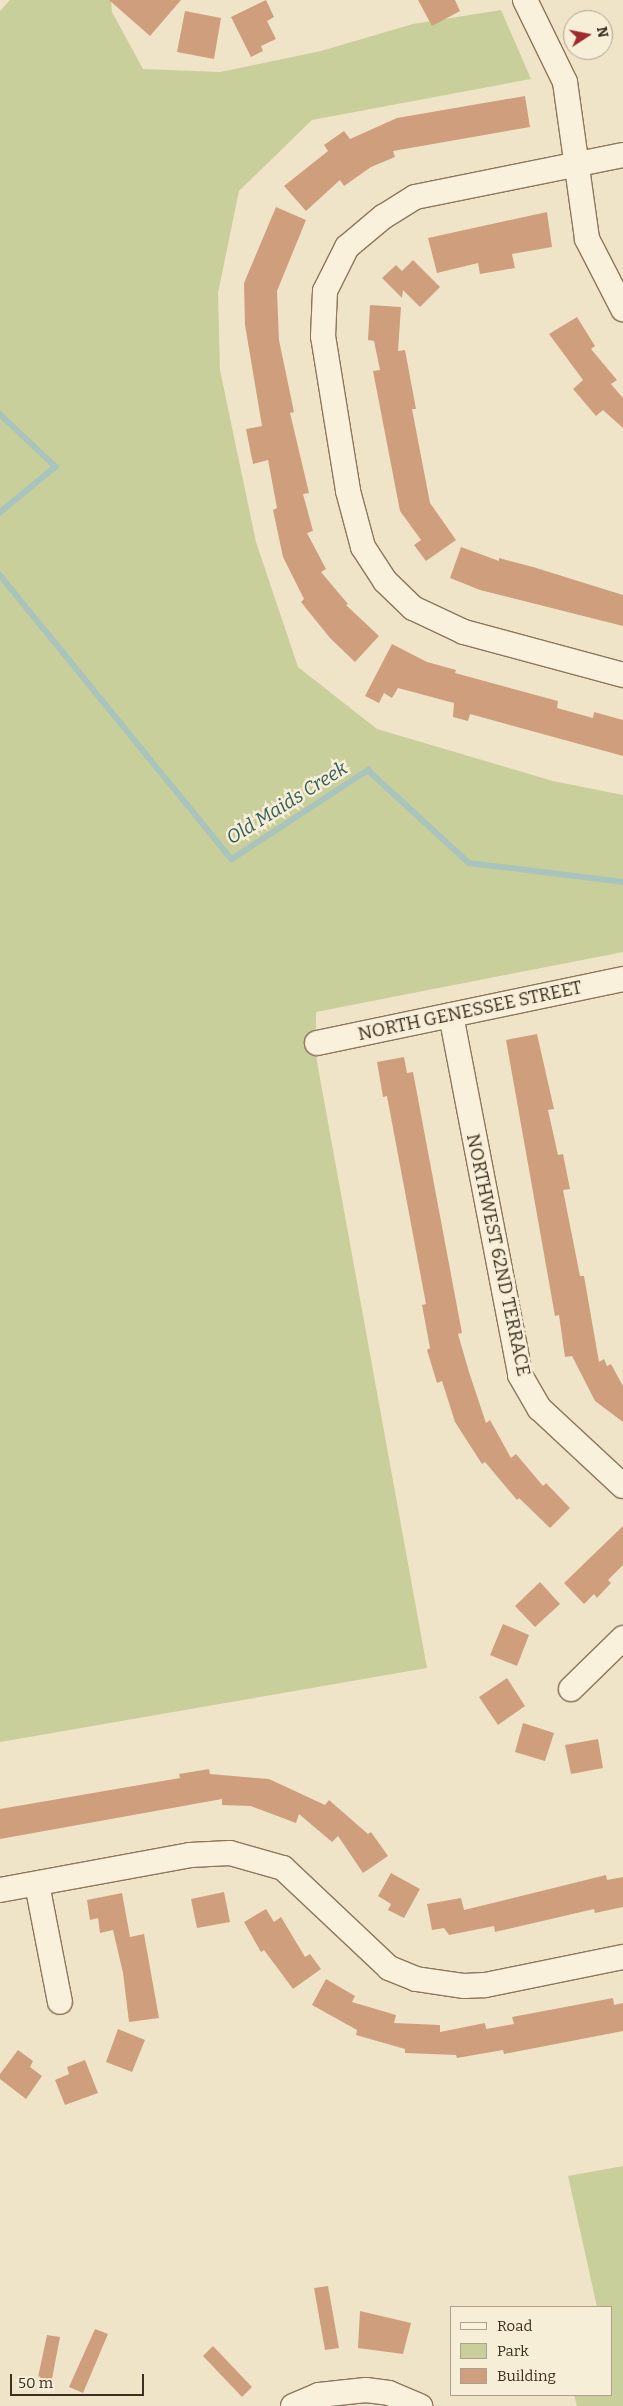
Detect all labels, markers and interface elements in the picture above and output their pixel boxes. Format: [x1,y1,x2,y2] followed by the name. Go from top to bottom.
[563,10,613,60] north arrow
[593,25,612,39] text: N
[222,757,352,849] water label: Old Maids Creek
[356,977,584,1045] street label: NORTH GENESSEE STREET
[462,1132,534,1378] street label: NORTHWEST 62ND TERRACE
[450,2306,613,2396] legend
[497,2317,532,2335] text: Road
[497,2342,529,2360] text: Park
[12,2364,146,2396] scale bar
[497,2367,556,2385] text: Building
[18,2374,53,2392] text: 50 m

